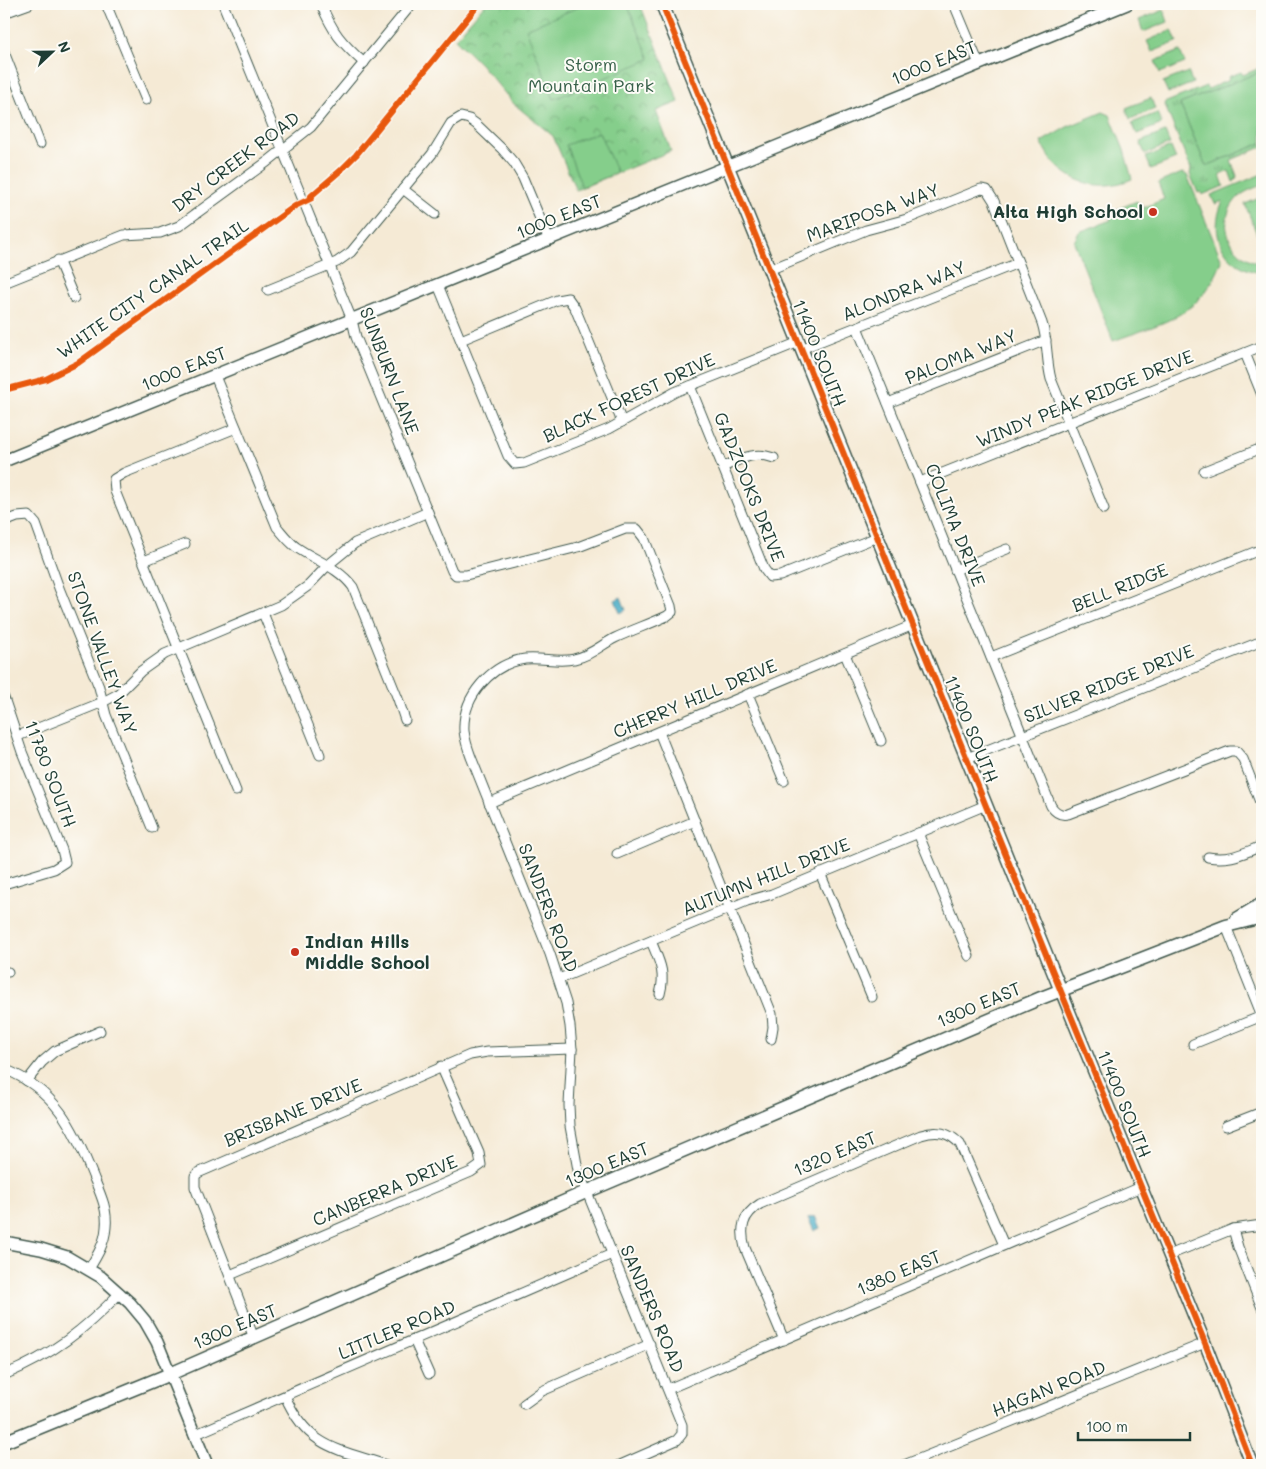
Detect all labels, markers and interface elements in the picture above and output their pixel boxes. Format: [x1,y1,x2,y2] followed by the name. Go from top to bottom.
[28,28,78,78] north arrow
[887,34,980,90] street label: 1000 EAST
[54,38,75,55] text: N
[528,52,654,97] park label: Storm Mountain Park
[167,105,304,217] street label: DRY CREEK ROAD
[803,177,942,247] street label: MARIPOSA WAY
[512,188,605,244] street label: 1000 EAST
[993,199,1143,223] place label: Alta High School
[1147,206,1159,218] marker: Alta High School
[52,212,253,364] street label: WHITE CITY CANAL TRAIL
[838,254,969,326] street label: ALONDRA WAY
[787,295,852,410] street label: 11400 SOUTH
[355,303,425,438] street label: SUNBURN LANE
[901,323,1020,389] street label: PALOMA WAY
[137,340,230,396] street label: 1000 EAST
[972,343,1197,453] street label: WINDY PEAK RIDGE DRIVE
[539,347,719,448] street label: BLACK FOREST DRIVE
[709,408,791,565] street label: GADZOOKS DRIVE
[920,460,992,590] street label: COLIMA DRIVE
[1068,557,1171,617] street label: BELL RIDGE
[62,568,144,738] street label: STONE VALLEY WAY
[1020,638,1197,728] street label: SILVER RIDGE DRIVE
[609,653,780,743] street label: CHERRY HILL DRIVE
[939,671,1004,786] street label: 11400 SOUTH
[19,717,82,831] street label: 11780 SOUTH
[678,831,853,921] street label: AUTUMN HILL DRIVE
[513,840,585,976] street label: SANDERS ROAD
[305,929,430,974] place label: Indian Hills Middle School
[289,946,301,958] marker: Indian Hills Middle School
[933,976,1024,1033] street label: 1300 EAST
[1092,1046,1157,1161] street label: 11400 SOUTH
[220,1072,365,1152] street label: BRISBANE DRIVE
[789,1125,880,1181] street label: 1320 EAST
[561,1136,652,1193] street label: 1300 EAST
[309,1149,461,1231] street label: CANBERRA DRIVE
[615,1241,691,1376] street label: SANDERS ROAD
[853,1244,944,1301] street label: 1380 EAST
[334,1294,459,1365] street label: LITTLER ROAD
[189,1298,280,1355] street label: 1300 EAST
[988,1354,1109,1422] street label: HAGAN ROAD
[1078,1409,1191,1441] scale bar
[1086,1416,1128,1436] text: 100 m

